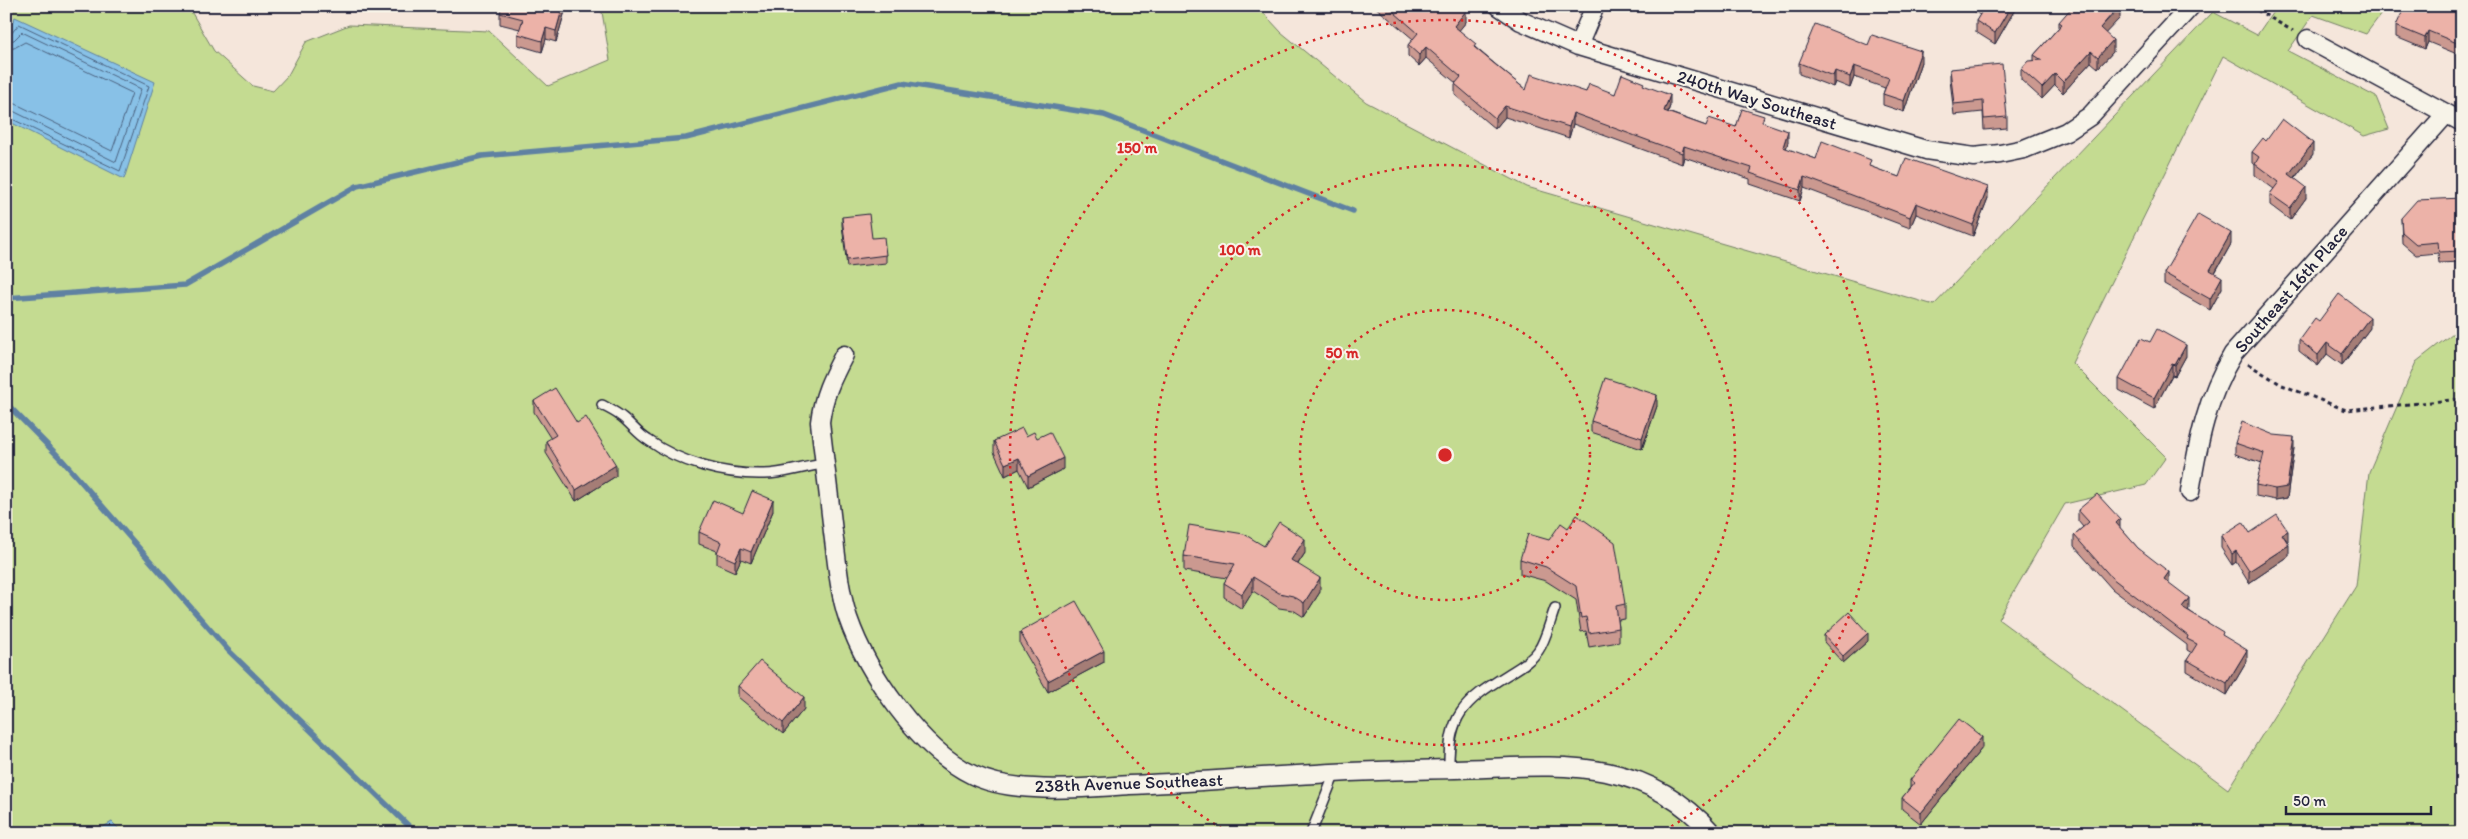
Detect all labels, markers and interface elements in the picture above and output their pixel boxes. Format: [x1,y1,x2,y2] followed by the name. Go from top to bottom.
[1675,65,1840,135] street label: 240th Way Southeast
[1117,139,1157,157] text: 150 m
[2230,221,2352,357] street label: Southeast 16th Place
[1219,241,1261,259] text: 100 m
[1325,344,1359,362] text: 50 m
[1436,446,1454,464] centre of rings
[1034,769,1224,797] street label: 238th Avenue Southeast
[2286,784,2430,816] scale bar
[2293,792,2326,810] text: 50 m

